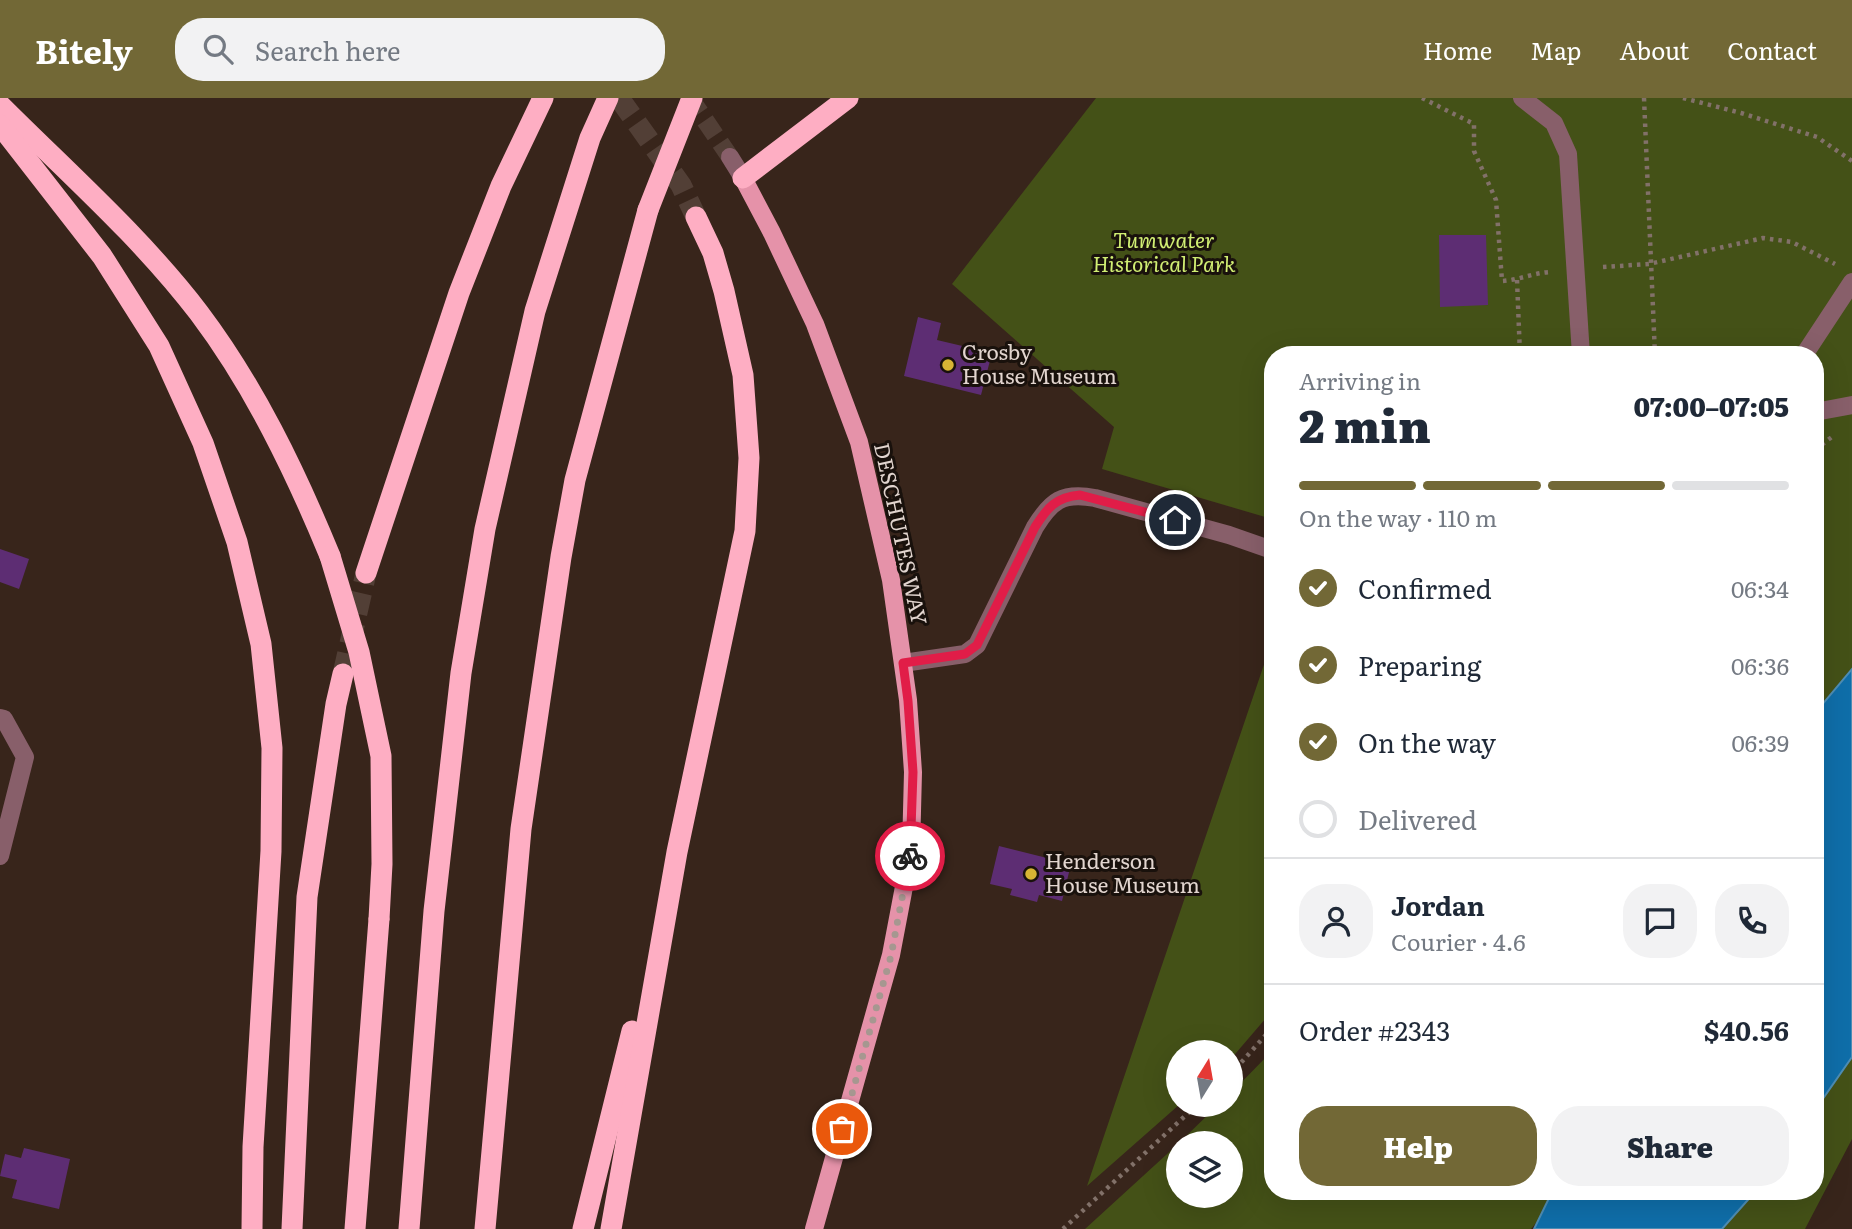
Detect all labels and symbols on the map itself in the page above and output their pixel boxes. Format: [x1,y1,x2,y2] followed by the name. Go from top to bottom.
[1093,223,1236,278] park label: Tumwater Historical Park
[962,335,1117,390] place label: Crosby House Museum
[940,357,956,373] marker: Crosby House Museum
[868,439,937,628] street label: DESCHUTES WAY
[1145,490,1205,550] pin
[875,821,945,891] courier
[1045,844,1200,899] place label: Henderson House Museum
[1023,866,1039,882] marker: Henderson House Museum
[1166,1040,1242,1116] north arrow
[812,1099,872,1159] pin

